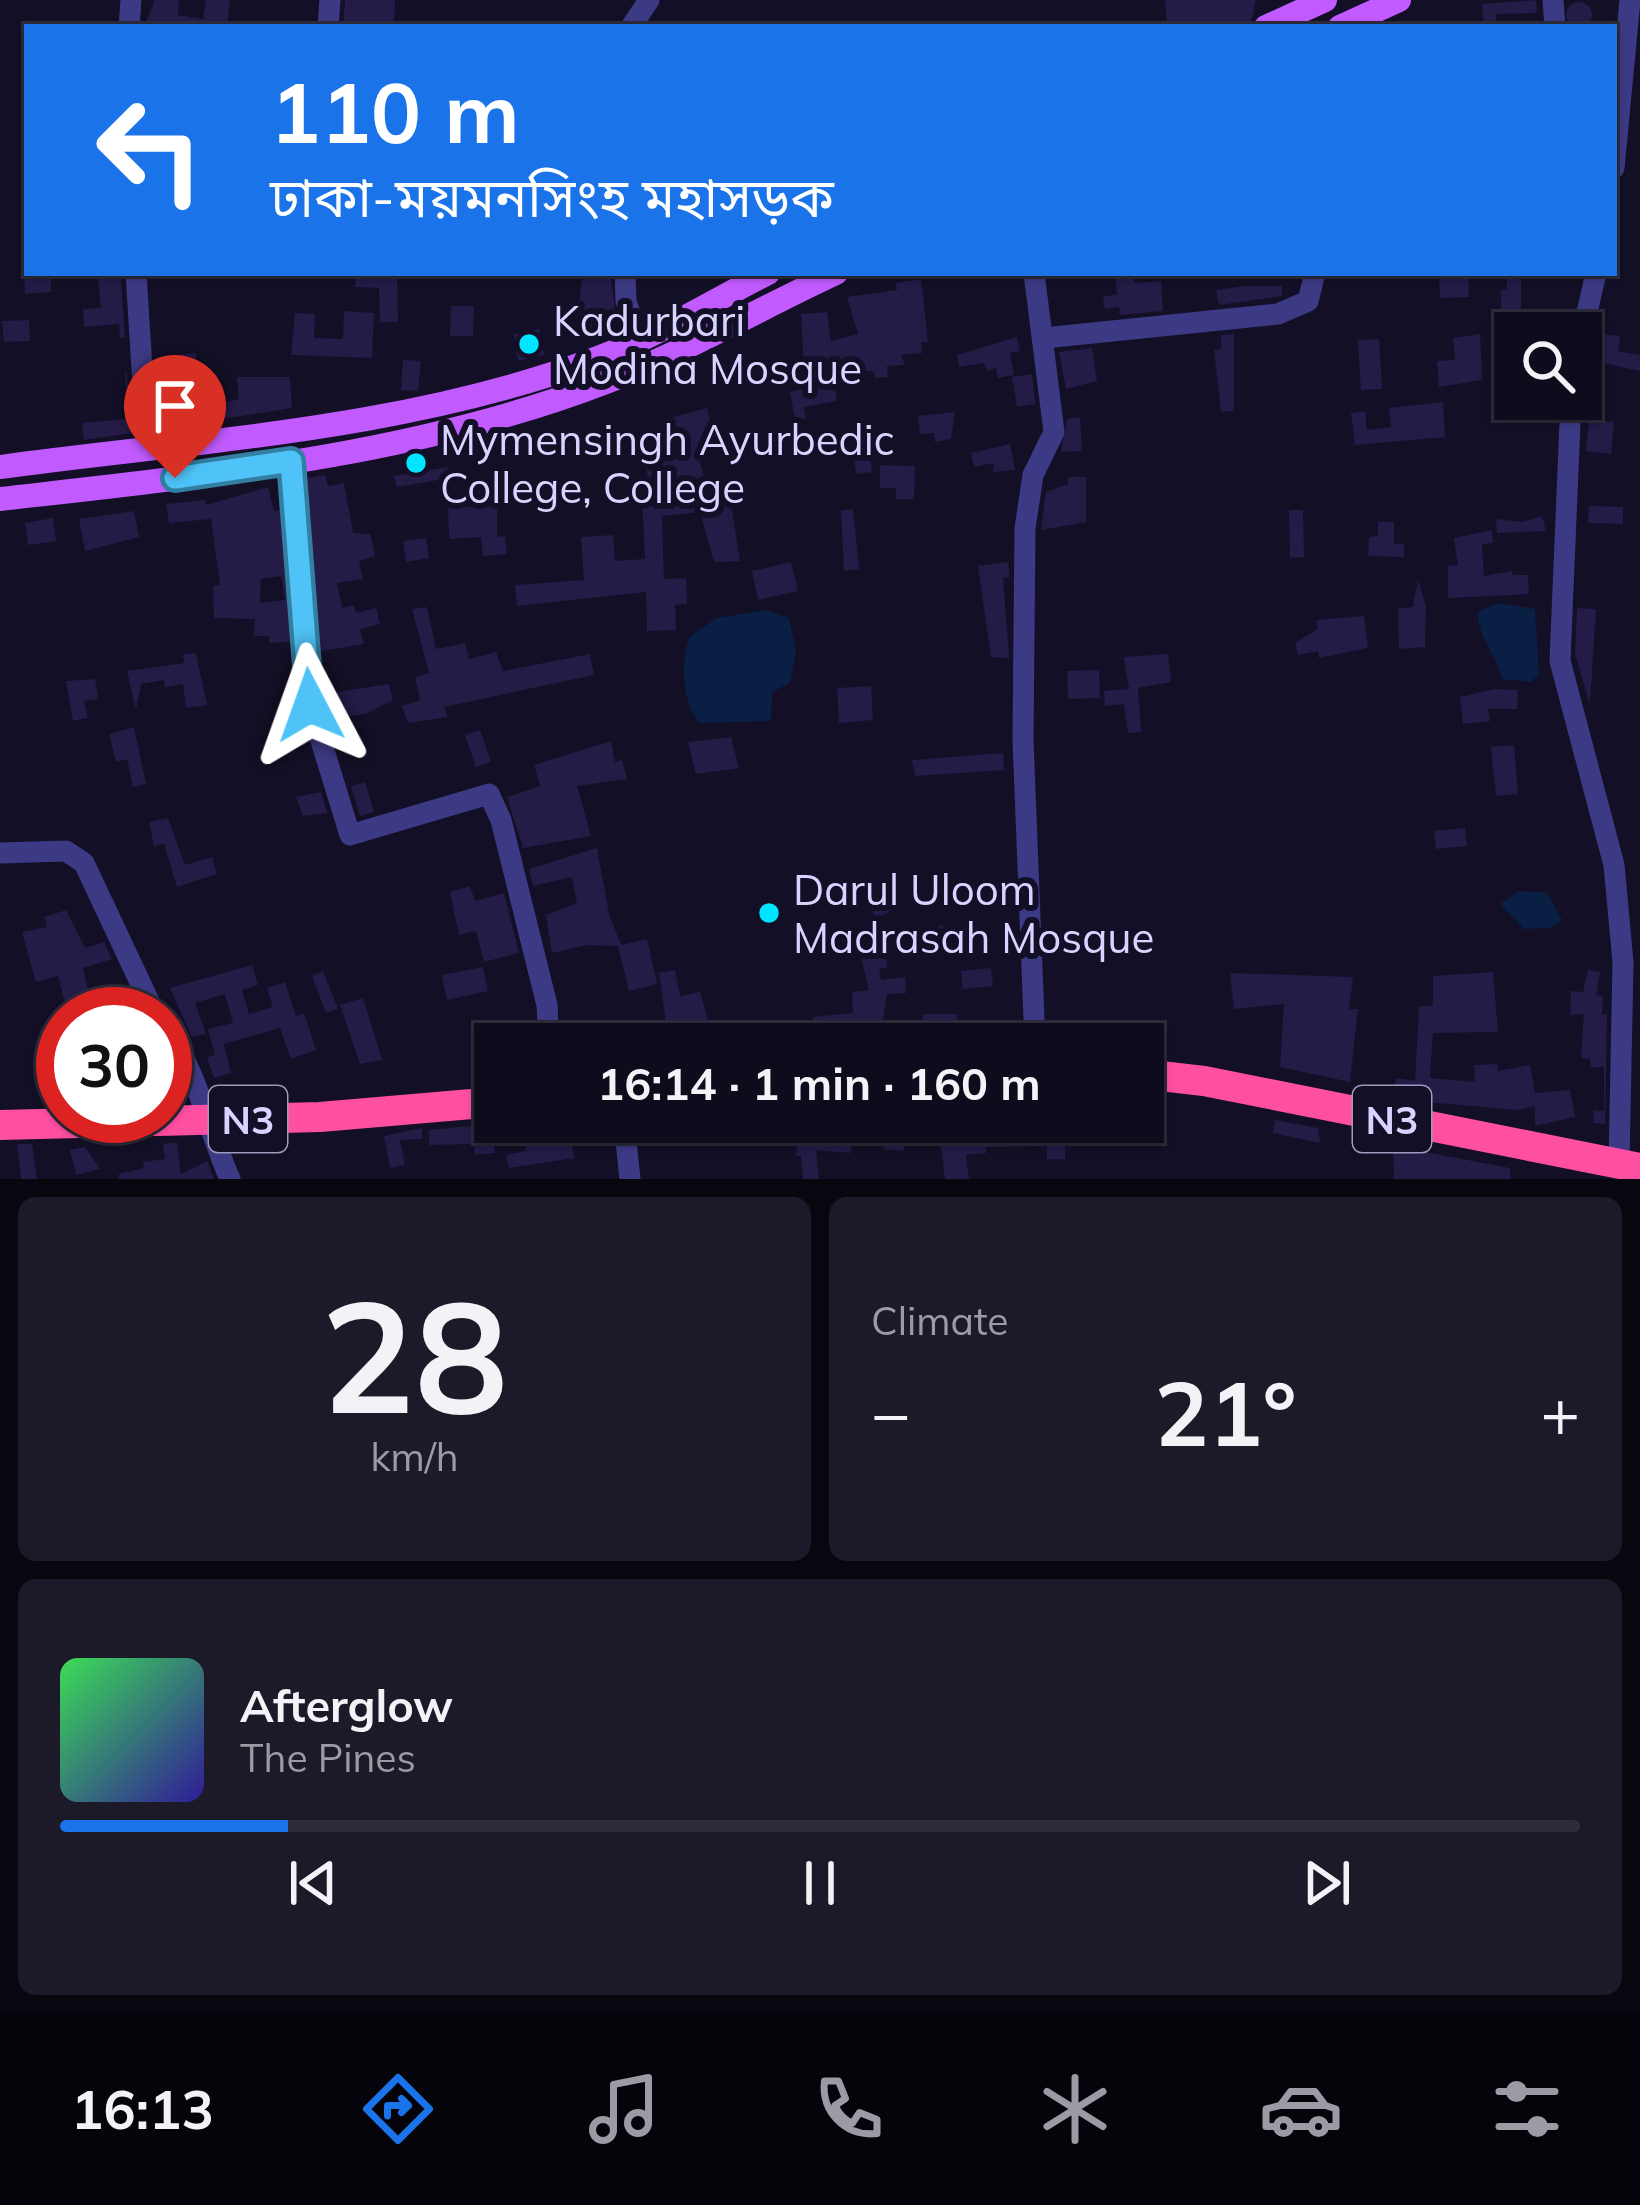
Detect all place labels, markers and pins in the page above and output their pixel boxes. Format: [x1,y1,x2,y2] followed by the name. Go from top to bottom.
[553,294,862,395] place label: Kadurbari Modina Mosque
[516,331,542,357] marker: Kadurbari Modina Mosque
[124,355,226,478] pin
[440,413,895,514] place label: Mymensingh Ayurbedic College, College
[403,450,429,476] marker: Mymensingh Ayurbedic College, College
[793,863,1154,964] place label: Darul Uloom Madrasah Mosque
[756,900,782,926] marker: Darul Uloom Madrasah Mosque

